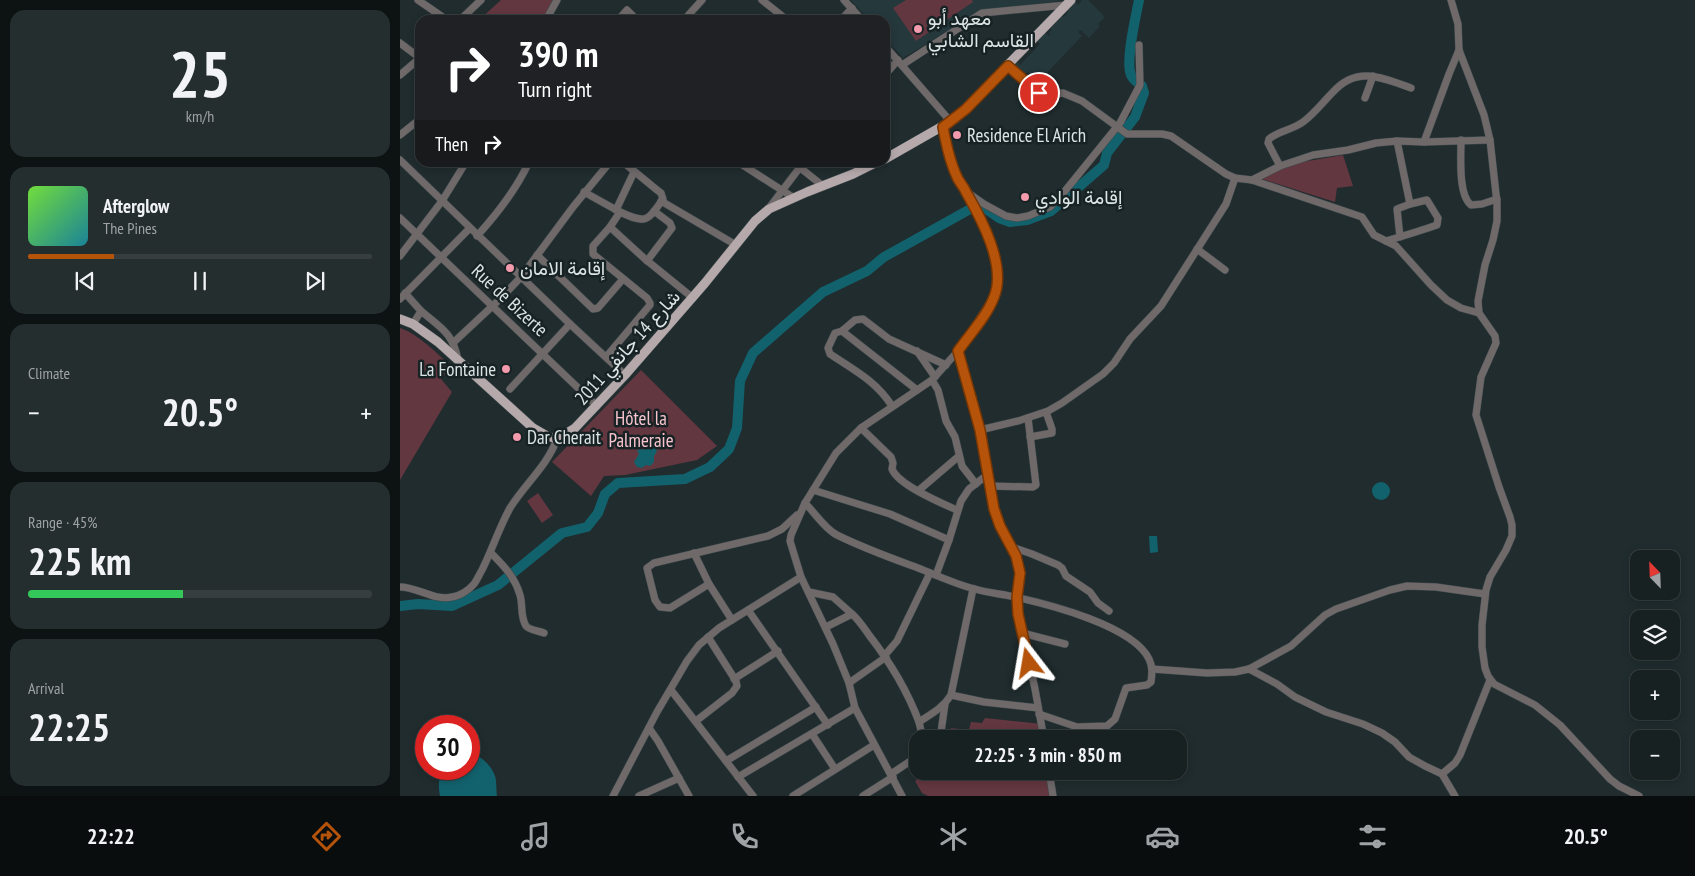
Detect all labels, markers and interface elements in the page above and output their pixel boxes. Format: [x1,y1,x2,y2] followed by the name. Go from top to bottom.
[928,6,1034,56] place label: معهد أبو القاسم الشابي
[912,23,924,35] marker: معهد أبو القاسم الشابي
[169,31,231,115] text: 25
[518,31,599,77] text: 390 m
[435,35,500,100] icon: right
[1018,72,1060,114] pin
[518,75,592,103] text: Turn right
[1025,79,1053,107] icon: arrive
[186,106,214,126] text: km/h
[967,123,1086,147] place label: Residence El Arich
[951,129,963,141] marker: Residence El Arich
[478,130,506,158] icon: right
[435,132,468,156] text: Then
[1035,185,1122,213] place label: إقامة الوادي
[1019,191,1031,203] marker: إقامة الوادي
[103,194,169,218] text: Afterglow
[103,218,157,238] text: The Pines
[520,256,605,281] place label: إقامة الامان
[467,259,553,341] street label: Rue de Bizerte
[504,262,516,274] marker: إقامة الامان
[71,267,99,295] icon: previous
[186,267,214,295] icon: pause
[301,267,329,295] icon: next
[569,285,688,412] street label: شارع 14 جانفي 2011
[419,357,496,381] place label: La Fontaine
[28,363,70,383] text: Climate
[500,363,512,375] marker: La Fontaine
[162,387,238,436] text: 20.5°
[28,394,40,431] text: −
[360,394,372,431] text: +
[608,406,674,452] park label: Hôtel la Palmeraie
[527,425,602,449] place label: Dar Cherait
[511,431,523,443] marker: Dar Cherait
[28,512,97,532] text: Range · 45%
[28,536,131,585] text: 225 km
[1630,550,1680,600] north arrow
[1630,550,1680,780] map controls
[1630,610,1680,660] button: layers
[1002,636,1054,688] position arrow
[1630,670,1680,720] button: +
[28,678,64,698] text: Arrival
[28,702,110,751] text: 22:25
[415,715,480,780] speed limit sign: 30
[1630,730,1680,780] button: −
[975,743,1121,767] text: 22:25 · 3 min · 850 m
[309,819,344,854] icon: directions
[518,819,553,854] icon: music
[727,819,762,854] icon: phone
[936,819,971,854] icon: climate
[1145,819,1180,854] icon: car
[1355,819,1390,854] icon: filters
[87,822,135,850] text: 22:22
[1564,822,1608,850] text: 20.5°

